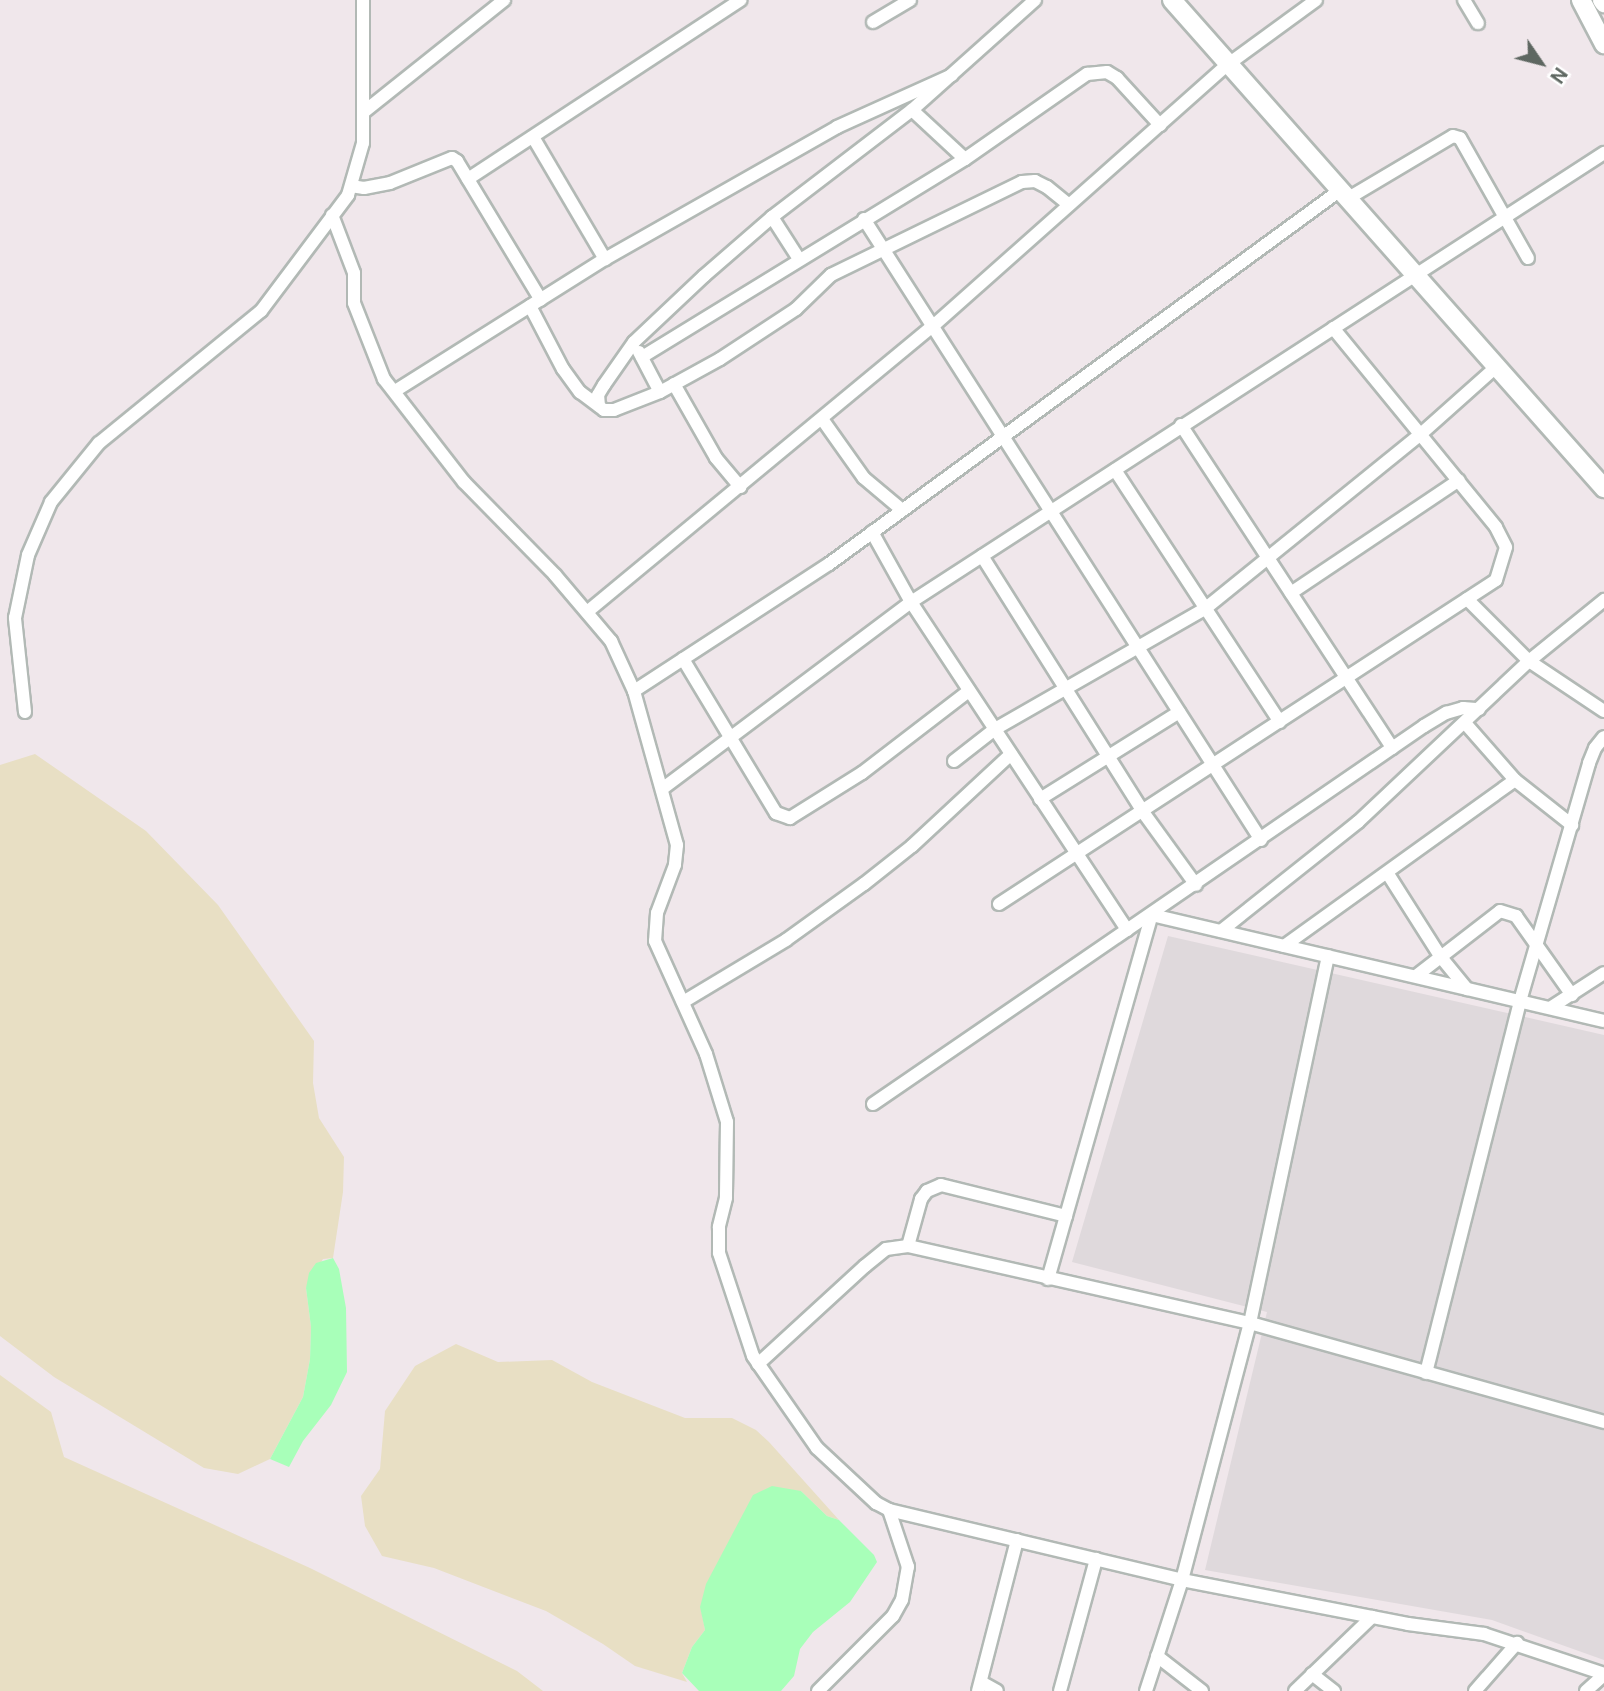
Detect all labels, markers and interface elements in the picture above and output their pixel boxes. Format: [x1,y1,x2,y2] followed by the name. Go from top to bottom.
[1506,28,1576,98] north arrow
[1544,62,1573,88] text: N

